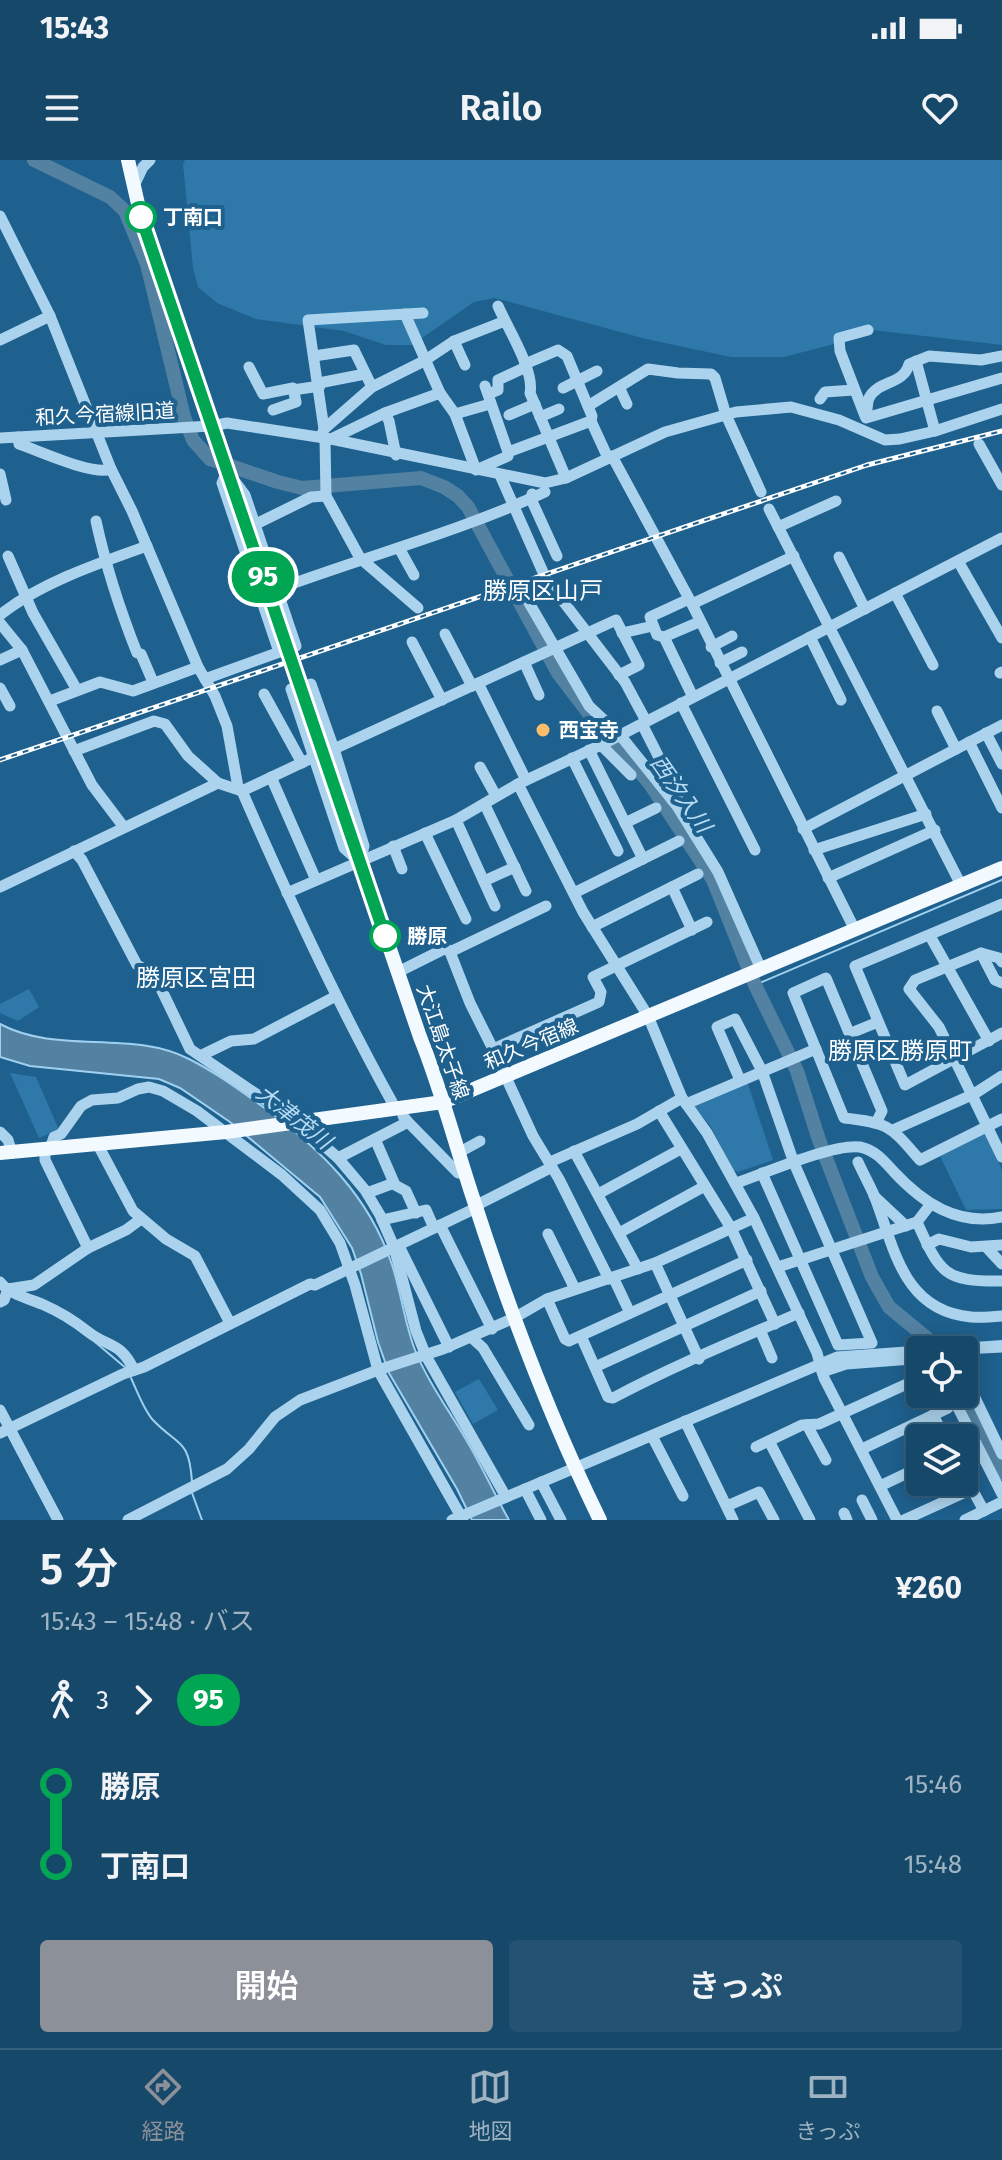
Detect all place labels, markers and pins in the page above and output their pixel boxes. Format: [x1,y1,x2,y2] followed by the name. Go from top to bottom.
[126,202,156,232] marker: 丁南口
[163,205,223,229] place label: 丁南口
[559,718,619,742] place label: 西宝寺
[534,721,552,739] marker: 西宝寺
[370,921,400,951] marker: 勝原
[407,924,447,948] place label: 勝原

